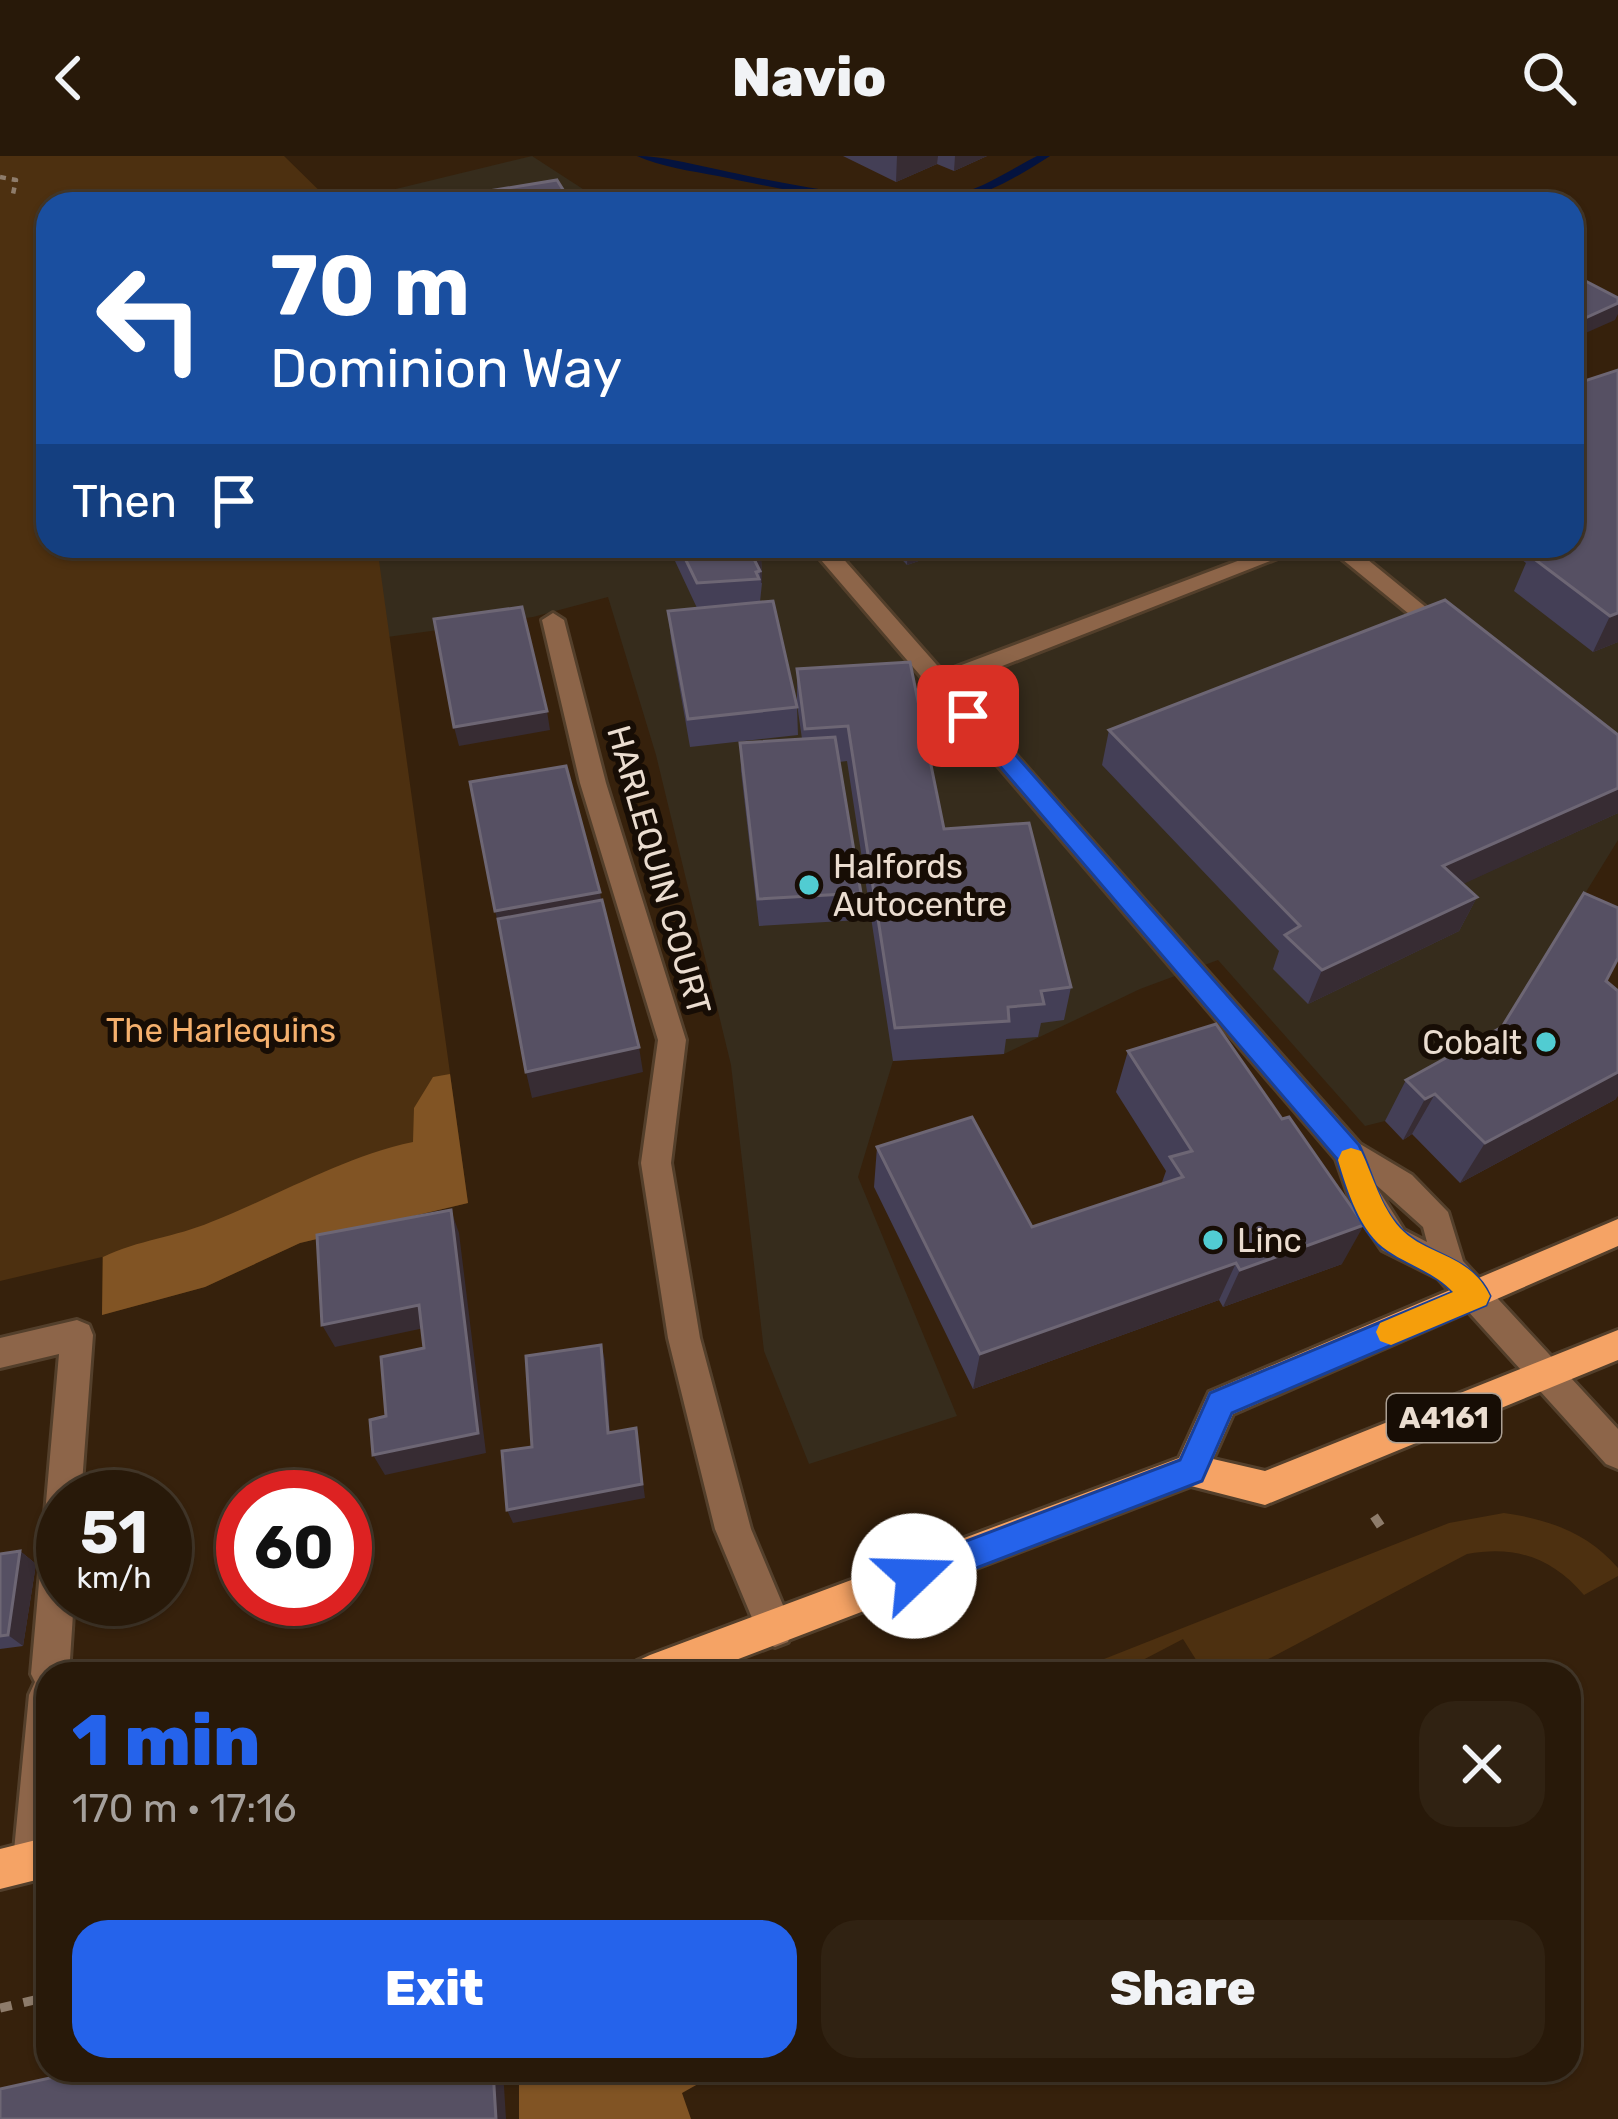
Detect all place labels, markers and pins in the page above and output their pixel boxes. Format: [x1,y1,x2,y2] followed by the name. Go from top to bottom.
[917,665,1019,767] pin
[833,847,1007,924] place label: Halfords Autocentre
[796,872,822,898] marker: Halfords Autocentre
[1422,1023,1522,1062] place label: Cobalt
[1533,1029,1559,1055] marker: Cobalt
[1237,1221,1302,1260] place label: Linc
[1200,1227,1226,1253] marker: Linc

